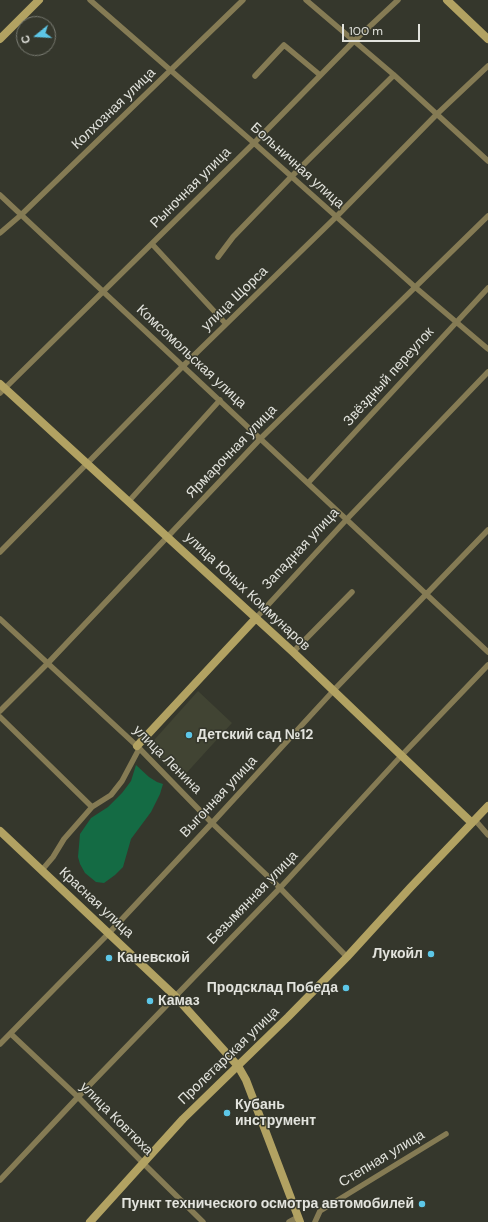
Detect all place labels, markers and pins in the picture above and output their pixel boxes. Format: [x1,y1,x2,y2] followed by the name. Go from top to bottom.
[197,727,313,743] place label: Детский сад №12
[184,730,194,740] marker: Детский сад №12
[373,946,423,962] place label: Лукойл
[426,949,436,959] marker: Лукойл
[117,950,190,966] place label: Каневской
[104,953,114,963] marker: Каневской
[207,980,338,996] place label: Продсклад Победа
[341,983,351,993] marker: Продсклад Победа
[158,993,200,1009] place label: Камаз
[145,996,155,1006] marker: Камаз
[235,1097,316,1130] place label: Кубань инструмент
[222,1108,232,1118] marker: Кубань инструмент
[122,1196,414,1212] place label: Пункт технического осмотра автомобилей
[417,1199,427,1209] marker: Пункт технического осмотра автомобилей

